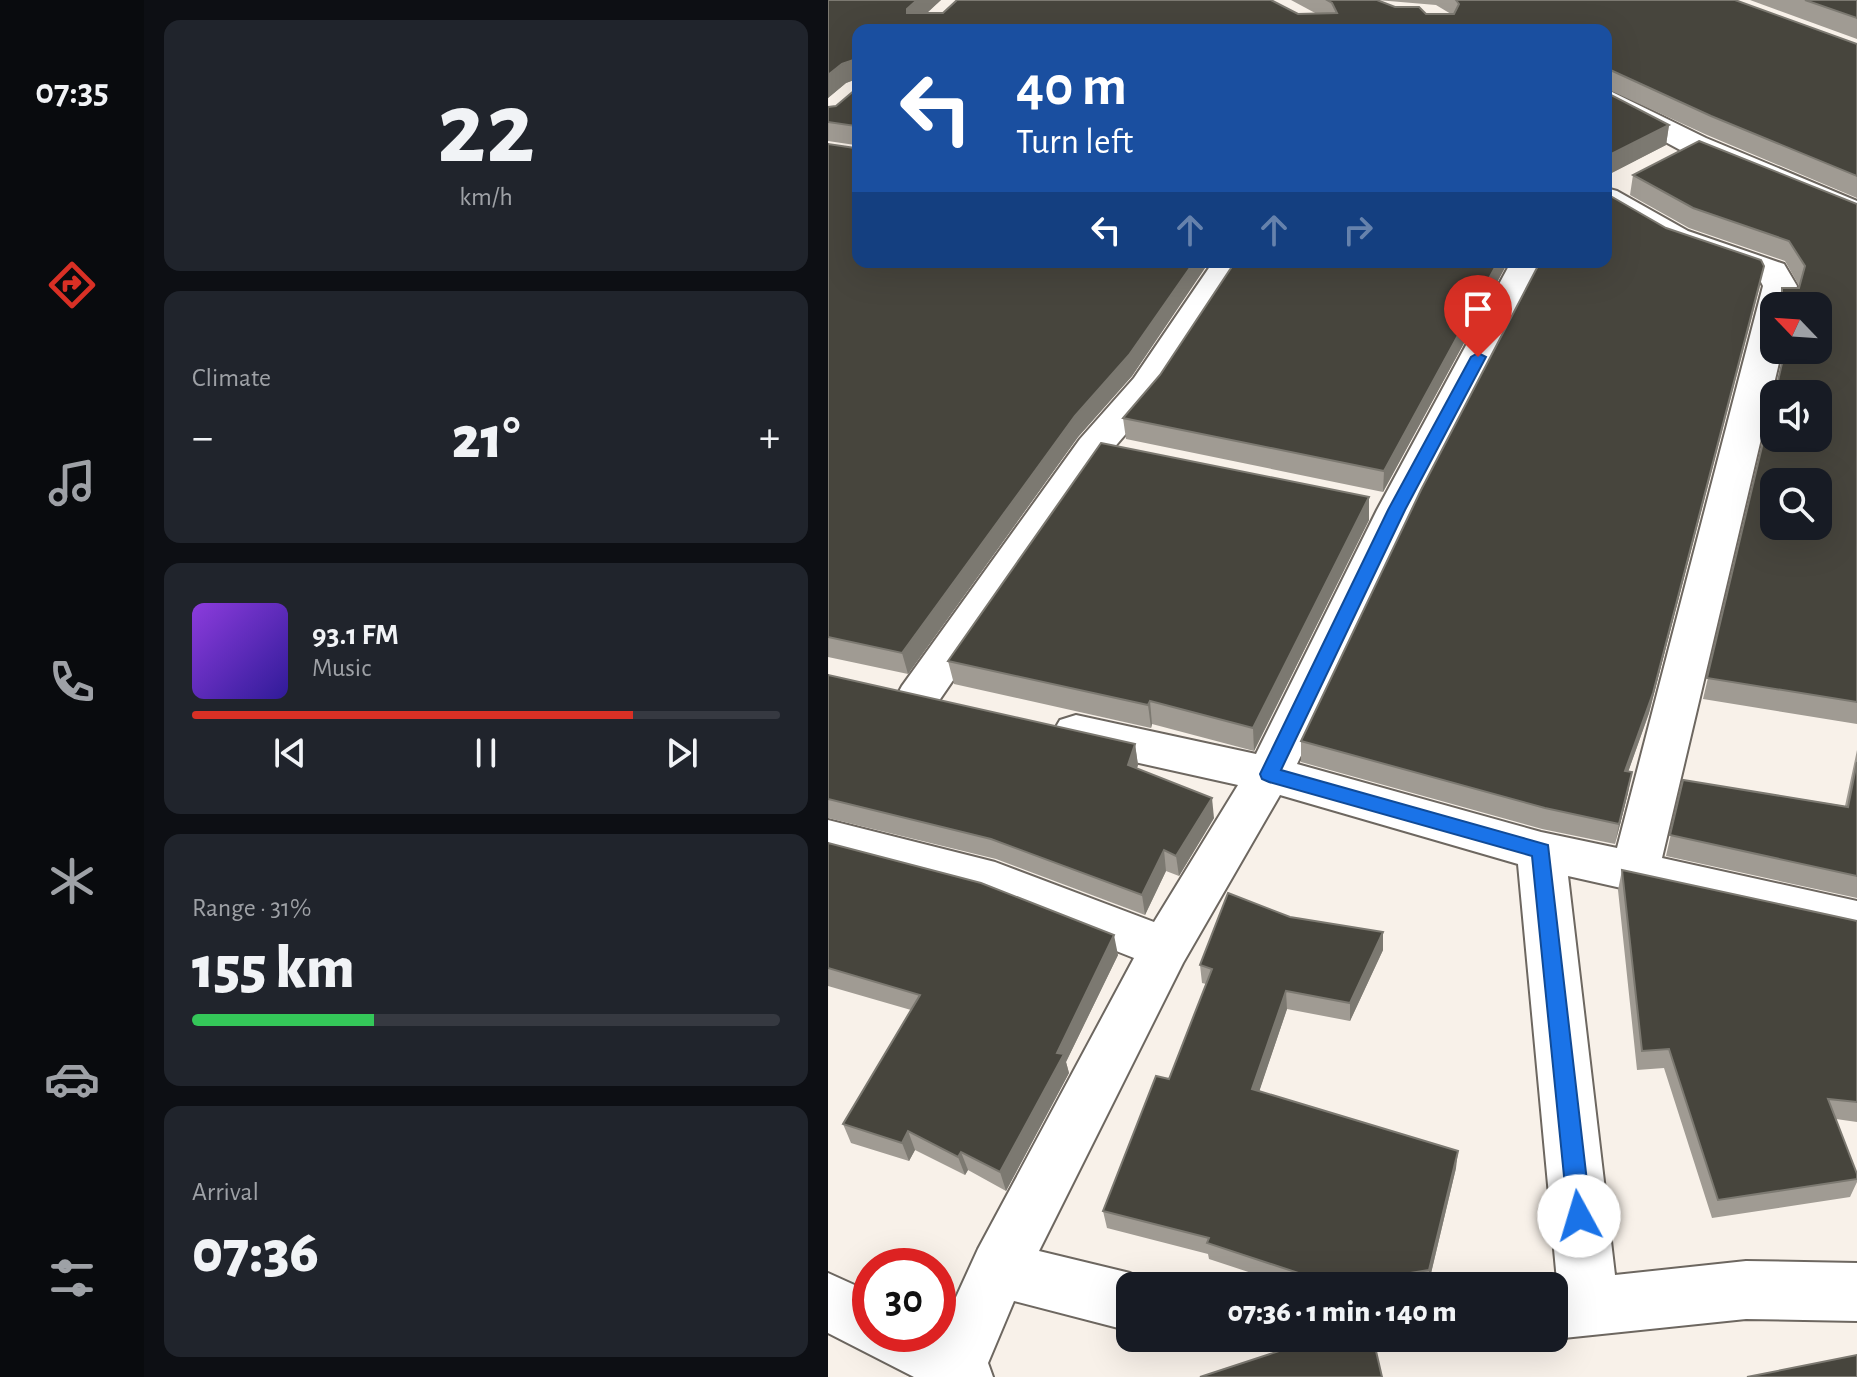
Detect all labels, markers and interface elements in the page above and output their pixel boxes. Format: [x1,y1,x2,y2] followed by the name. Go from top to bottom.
[884,56,988,160] icon: left
[1016,59,1127,115] text: 40 m
[35,74,109,110] text: 07:35
[437,78,535,182] text: 22
[1016,124,1133,160] text: Turn left
[459,184,513,210] text: km/h
[1084,208,1128,252] icon: left
[1168,208,1212,252] icon: ahead
[1252,208,1296,252] icon: ahead
[1336,208,1380,252] icon: right
[44,257,100,313] icon: directions
[1444,275,1512,357] pin
[1456,287,1500,331] icon: arrive
[1760,292,1832,364] north arrow
[1760,292,1832,540] map controls
[192,365,271,391] text: Climate
[1760,380,1832,452] button: sound
[452,409,520,469] text: 21°
[192,416,213,460] text: −
[759,416,780,460] text: +
[44,455,100,511] icon: music
[1760,468,1832,540] button: search
[312,620,399,650] text: 93.1 FM
[44,654,100,710] icon: phone
[312,655,371,681] text: Music
[268,731,312,775] icon: previous
[464,731,508,775] icon: pause
[660,731,704,775] icon: next
[44,853,100,909] icon: climate
[192,895,311,921] text: Range · 31%
[192,939,355,999] text: 155 km
[44,1051,100,1107] icon: car
[1537,1174,1621,1258] position arrow
[192,1179,259,1205] text: Arrival
[192,1223,319,1283] text: 07:36
[852,1248,956,1352] speed limit sign: 30
[44,1250,100,1306] icon: filters
[1227,1297,1457,1327] text: 07:36 · 1 min · 140 m

